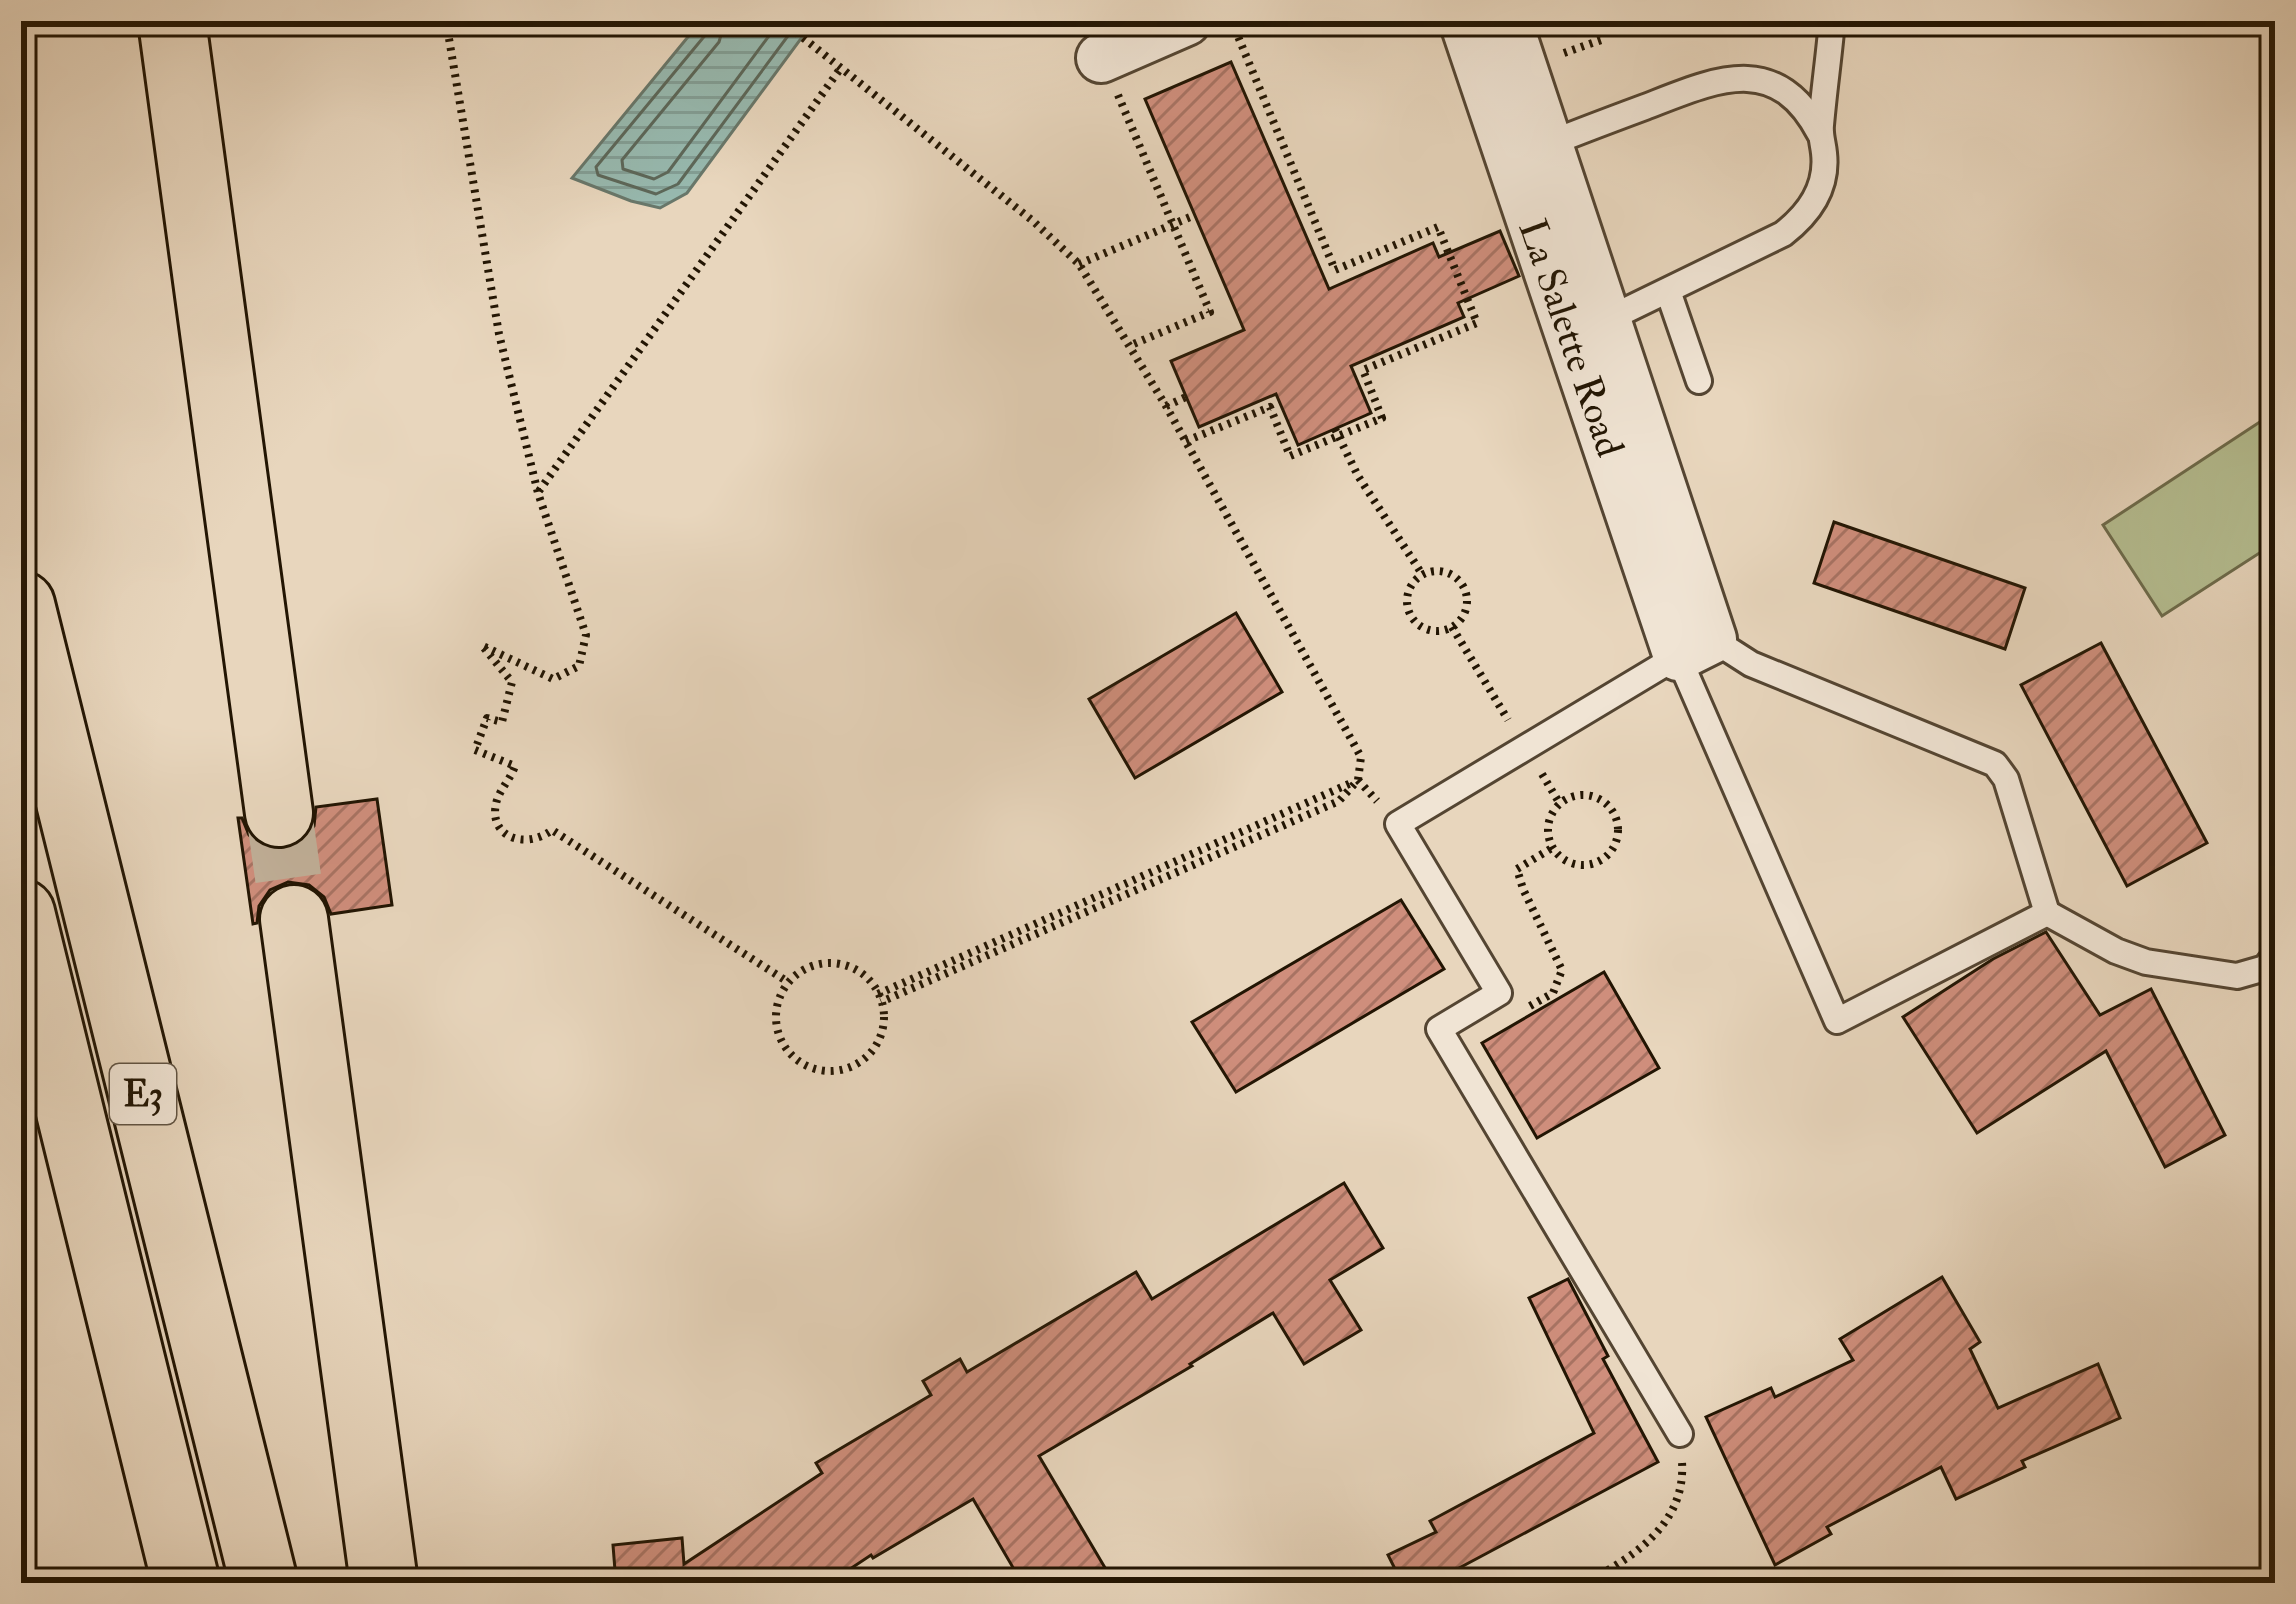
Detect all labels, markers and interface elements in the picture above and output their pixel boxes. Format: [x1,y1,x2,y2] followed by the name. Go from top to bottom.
[1508,213,1634,463] street label: La Salette Road
[110,1064,176,1124] road number: E3

